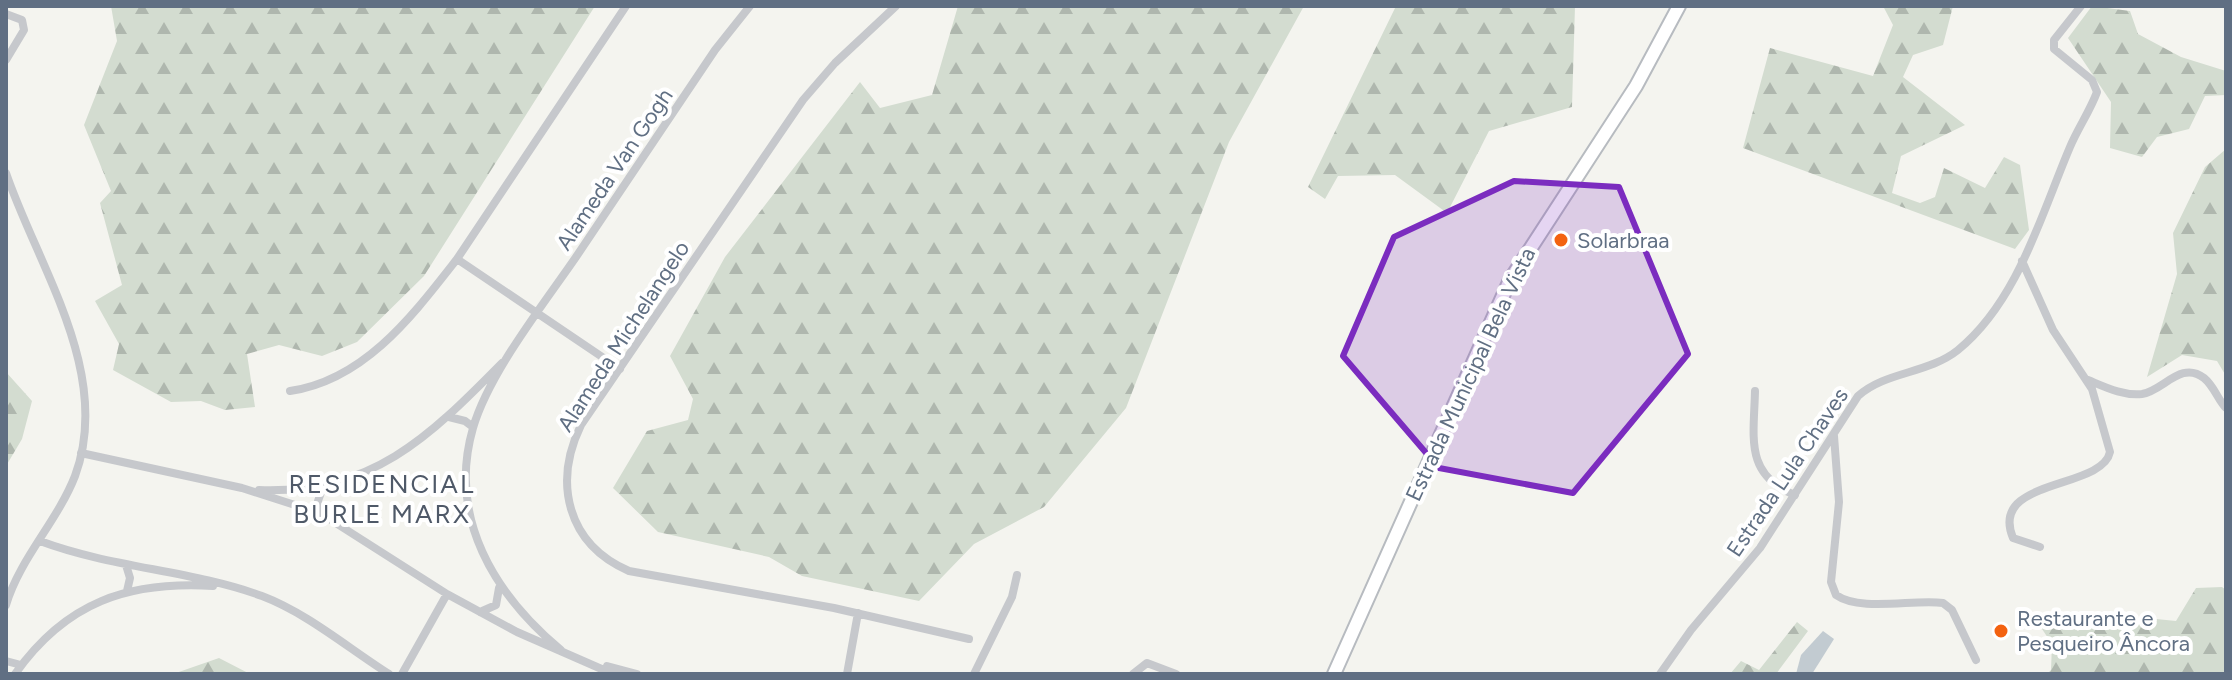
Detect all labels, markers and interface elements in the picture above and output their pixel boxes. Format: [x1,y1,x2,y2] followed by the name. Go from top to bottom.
[550,83,679,255] street label: Alameda Van Gogh
[1577,227,1670,254] place label: Solarbraa
[1552,231,1570,249] marker: Solarbraa
[552,236,695,437] street label: Alameda Michelangelo
[1400,243,1541,505] street label: Estrada Municipal Bela Vista
[1721,383,1854,562] street label: Estrada Lula Chaves
[289,468,476,530] district label: RESIDENCIAL BURLE MARX
[2017,605,2190,657] place label: Restaurante e Pesqueiro Âncora
[1992,622,2010,640] marker: Restaurante e Pesqueiro Âncora

